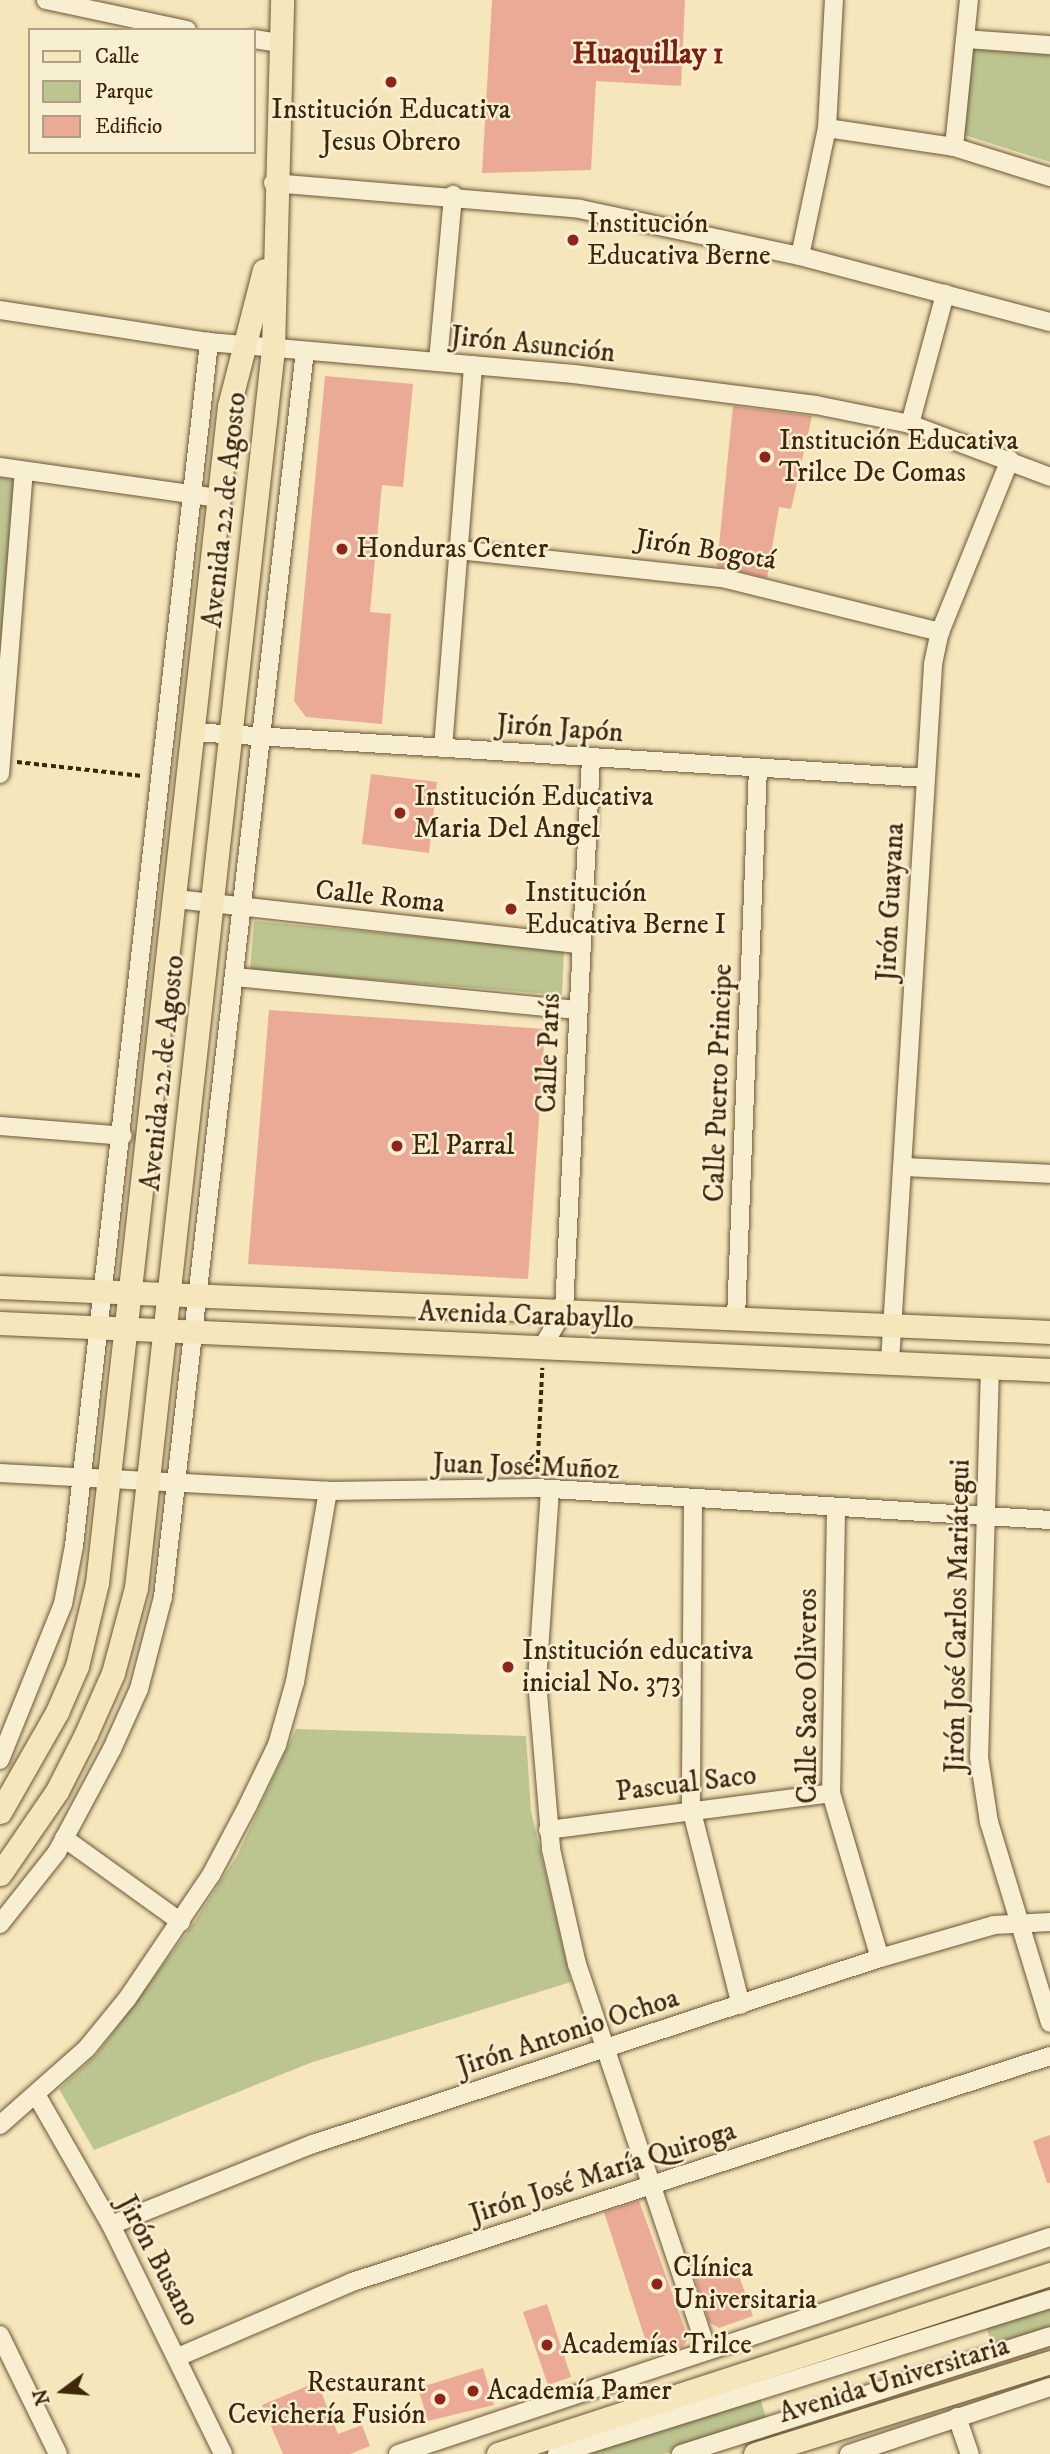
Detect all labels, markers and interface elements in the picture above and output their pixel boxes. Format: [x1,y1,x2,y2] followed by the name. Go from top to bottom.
[28,28,256,154] legend
[572,37,724,73] district label: Huaquillay 1
[95,44,139,70] text: Calle
[383,74,399,90] marker: Institución Educativa Jesus Obrero
[95,79,153,105] text: Parque
[271,93,511,159] place label: Institución Educativa Jesus Obrero
[95,114,162,140] text: Edificio
[587,207,771,273] place label: Institución Educativa Berne
[565,232,581,248] marker: Institución Educativa Berne
[449,320,617,370] street label: Jirón Asunción
[196,390,254,630] street label: Avenida 22 de Agosto
[779,424,1018,490] place label: Institución Educativa Trilce De Comas
[757,449,773,465] marker: Institución Educativa Trilce De Comas
[633,522,779,578] street label: Jirón Bogotá
[356,532,548,566] place label: Honduras Center
[334,541,350,557] marker: Honduras Center
[495,708,625,750] street label: Jirón Japón
[414,780,653,846] place label: Institución Educativa Maria Del Angel
[392,805,408,821] marker: Institución Educativa Maria Del Angel
[870,822,912,982] street label: Jirón Guayana
[314,874,446,920] street label: Calle Roma
[525,876,726,942] place label: Institución Educativa Berne I
[503,901,519,917] marker: Institución Educativa Berne I
[134,953,192,1193] street label: Avenida 22 de Agosto
[698,963,740,1203] street label: Calle Puerto Principe
[530,992,568,1114] street label: Calle París
[411,1129,515,1163] place label: El Parral
[389,1138,405,1154] marker: El Parral
[418,1295,634,1337] street label: Avenida Carabayllo
[432,1447,620,1487] street label: Juan José Muñoz
[938,1459,978,1773] street label: Jirón José Carlos Mariátegui
[791,1588,825,1804] street label: Calle Saco Oliveros
[522,1634,753,1700] place label: Institución educativa inicial No. 373
[500,1659,516,1675] marker: Institución educativa inicial No. 373
[614,1759,758,1809] street label: Pascual Saco
[453,1981,683,2085] street label: Jirón Antonio Ochoa
[466,2114,740,2232] street label: Jirón José María Quiroga
[110,2190,206,2332] street label: Jirón Busano
[673,2251,817,2317] place label: Clínica Universitaria
[647,2274,667,2294] marker: Clínica Universitaria
[561,2328,752,2362] place label: Academías Trilce
[775,2329,1013,2431] street label: Avenida Universitaria
[539,2337,555,2353] marker: Academías Trilce
[28,2356,98,2426] north arrow
[228,2366,426,2432] place label: Restaurant Cevichería Fusión
[487,2374,672,2408] place label: Academía Pamer
[465,2383,481,2399] marker: Academía Pamer
[29,2386,56,2408] text: N
[432,2391,448,2407] marker: Restaurant Cevichería Fusión

